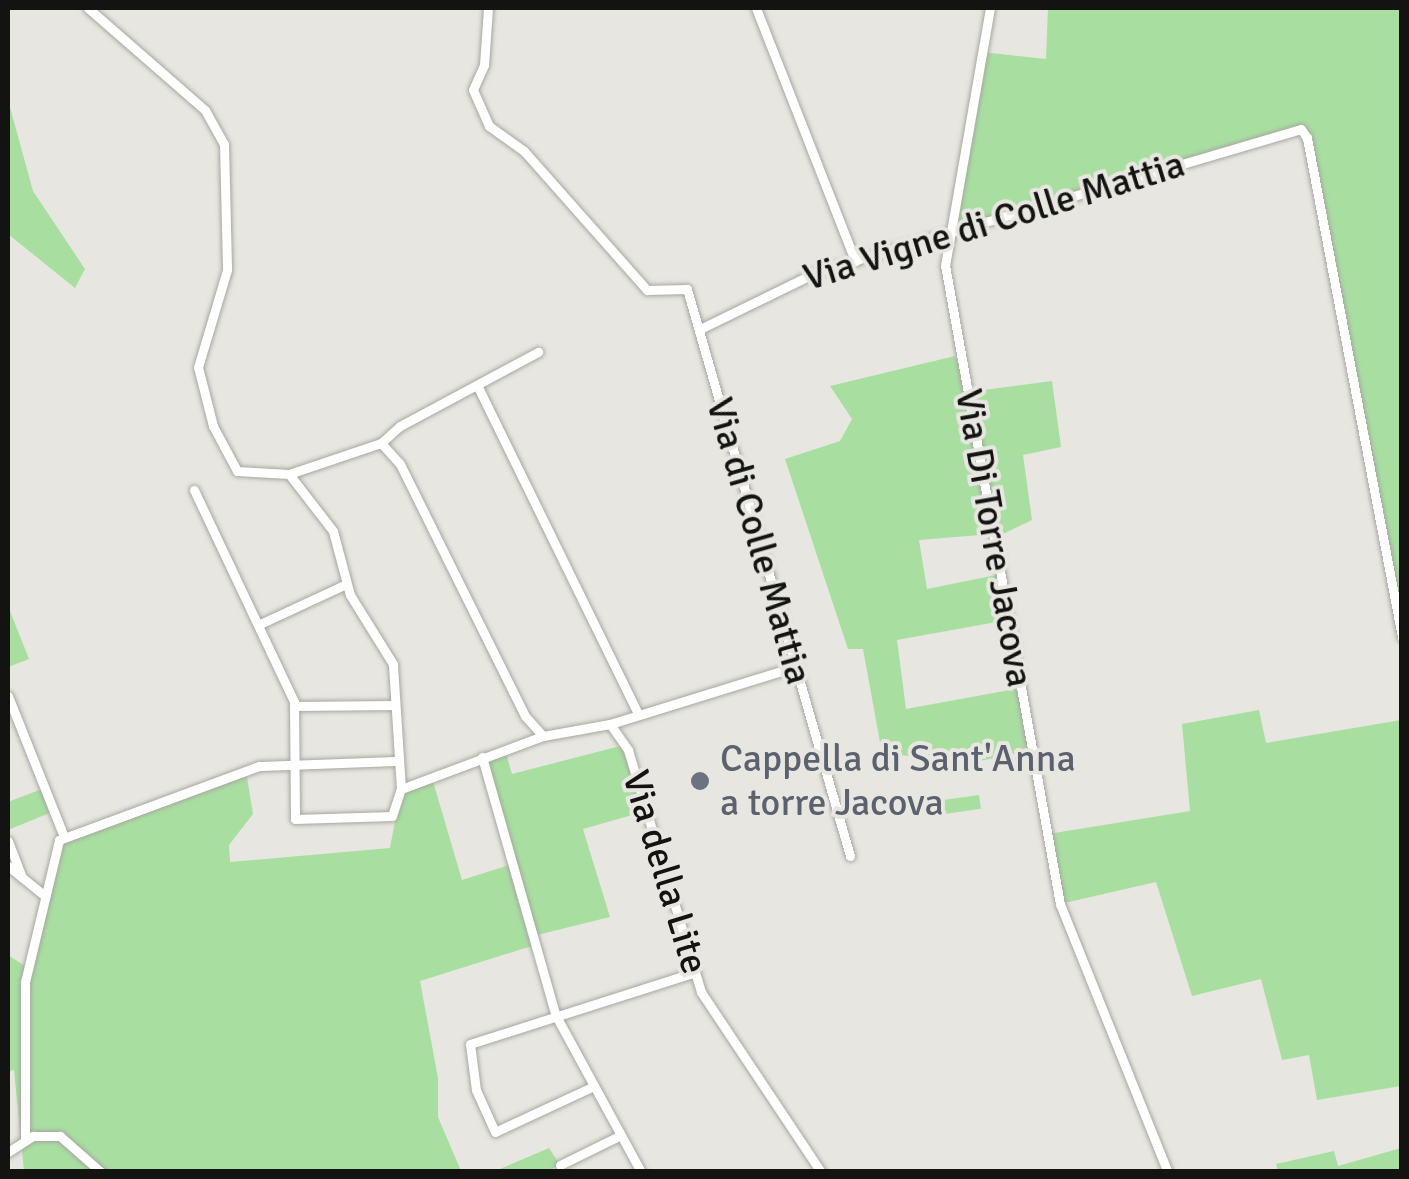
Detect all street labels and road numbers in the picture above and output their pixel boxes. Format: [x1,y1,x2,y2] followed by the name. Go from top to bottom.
[798,141,1190,301] street label: Via Vigne di Colle Mattia
[945,385,1043,691] street label: Via Di Torre Jacova
[696,393,822,689] street label: Via di Colle Mattia
[613,765,717,979] street label: Via della Lite

